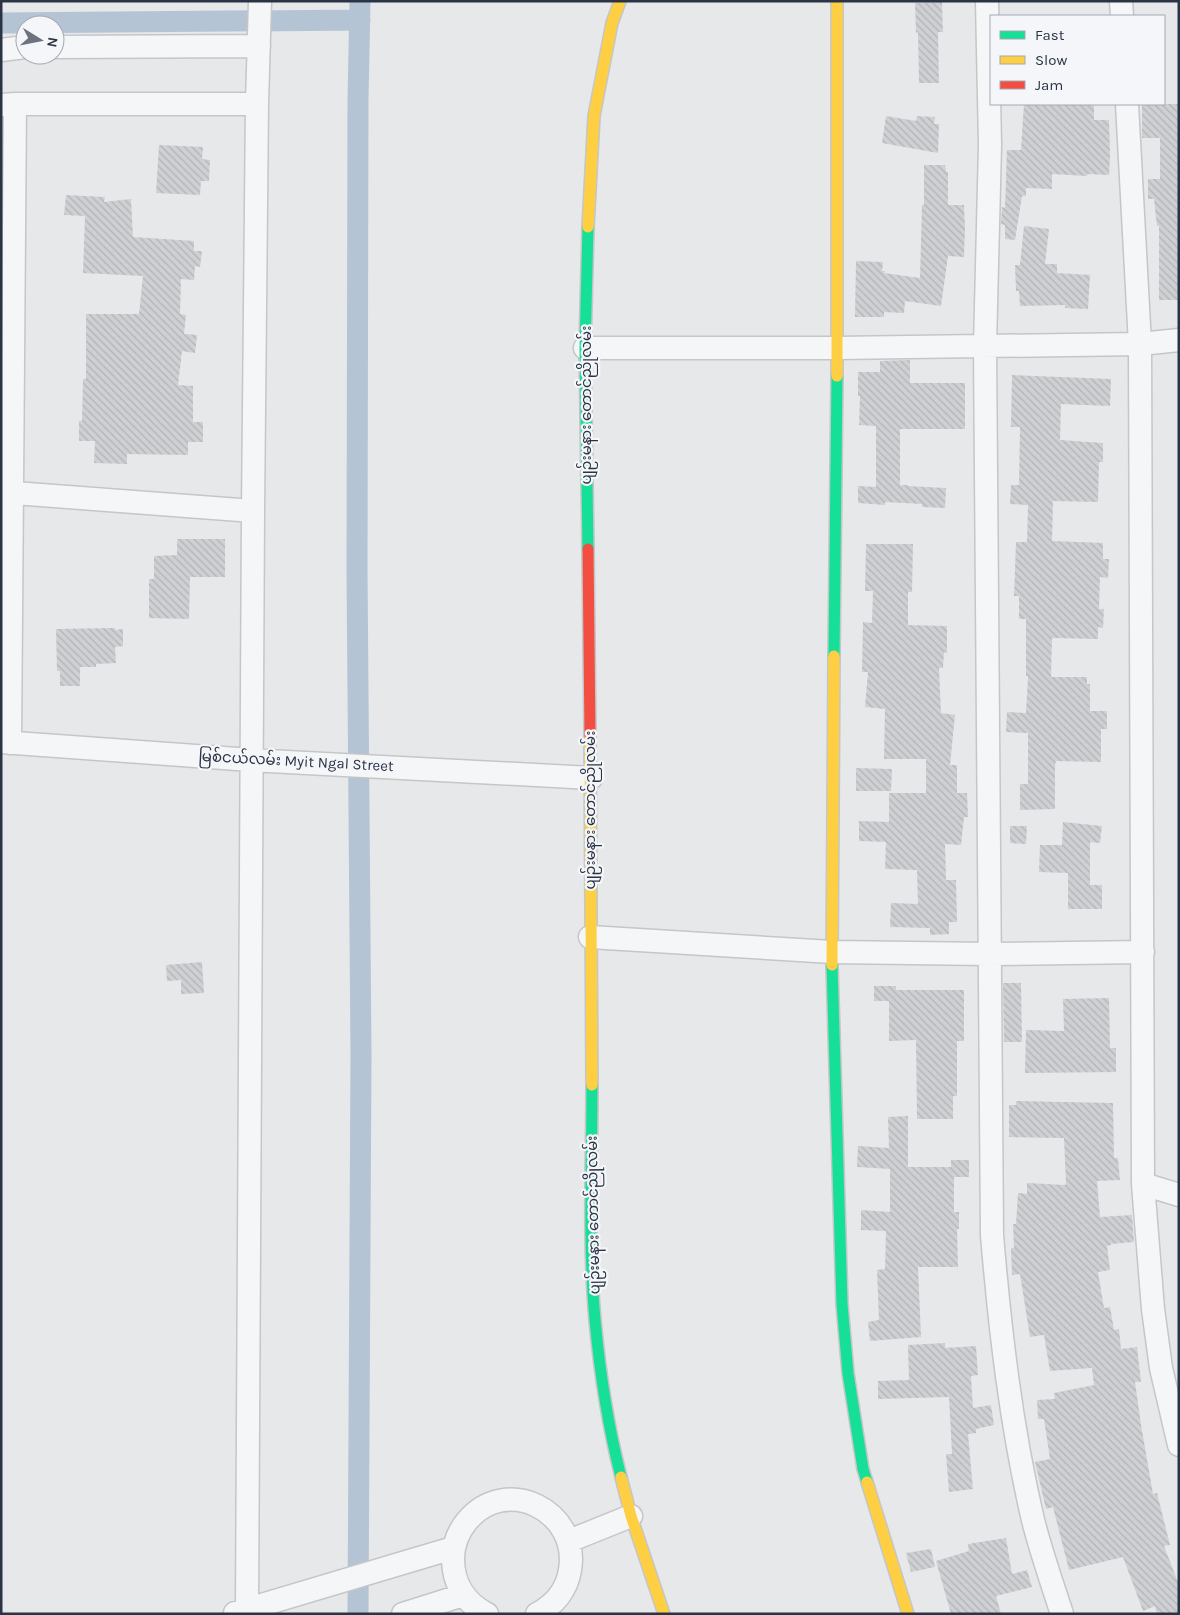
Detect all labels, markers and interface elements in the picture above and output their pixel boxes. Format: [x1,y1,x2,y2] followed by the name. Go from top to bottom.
[15,15,65,65] north arrow
[990,15,1165,105] legend
[1035,26,1065,44] text: Fast
[43,36,62,49] text: N
[1035,51,1067,69] text: Slow
[1035,76,1063,94] text: Jam
[576,326,598,484] street label: ပျဉ်းမနား တောင်ညိုလမ်း
[580,731,602,889] street label: ပျဉ်းမနား တောင်ညိုလမ်း
[198,746,394,778] street label: မြစ်ငယ်လမ်း Myit Ngal Street
[582,1135,606,1295] street label: ပျဉ်းမနား တောင်ညိုလမ်း

